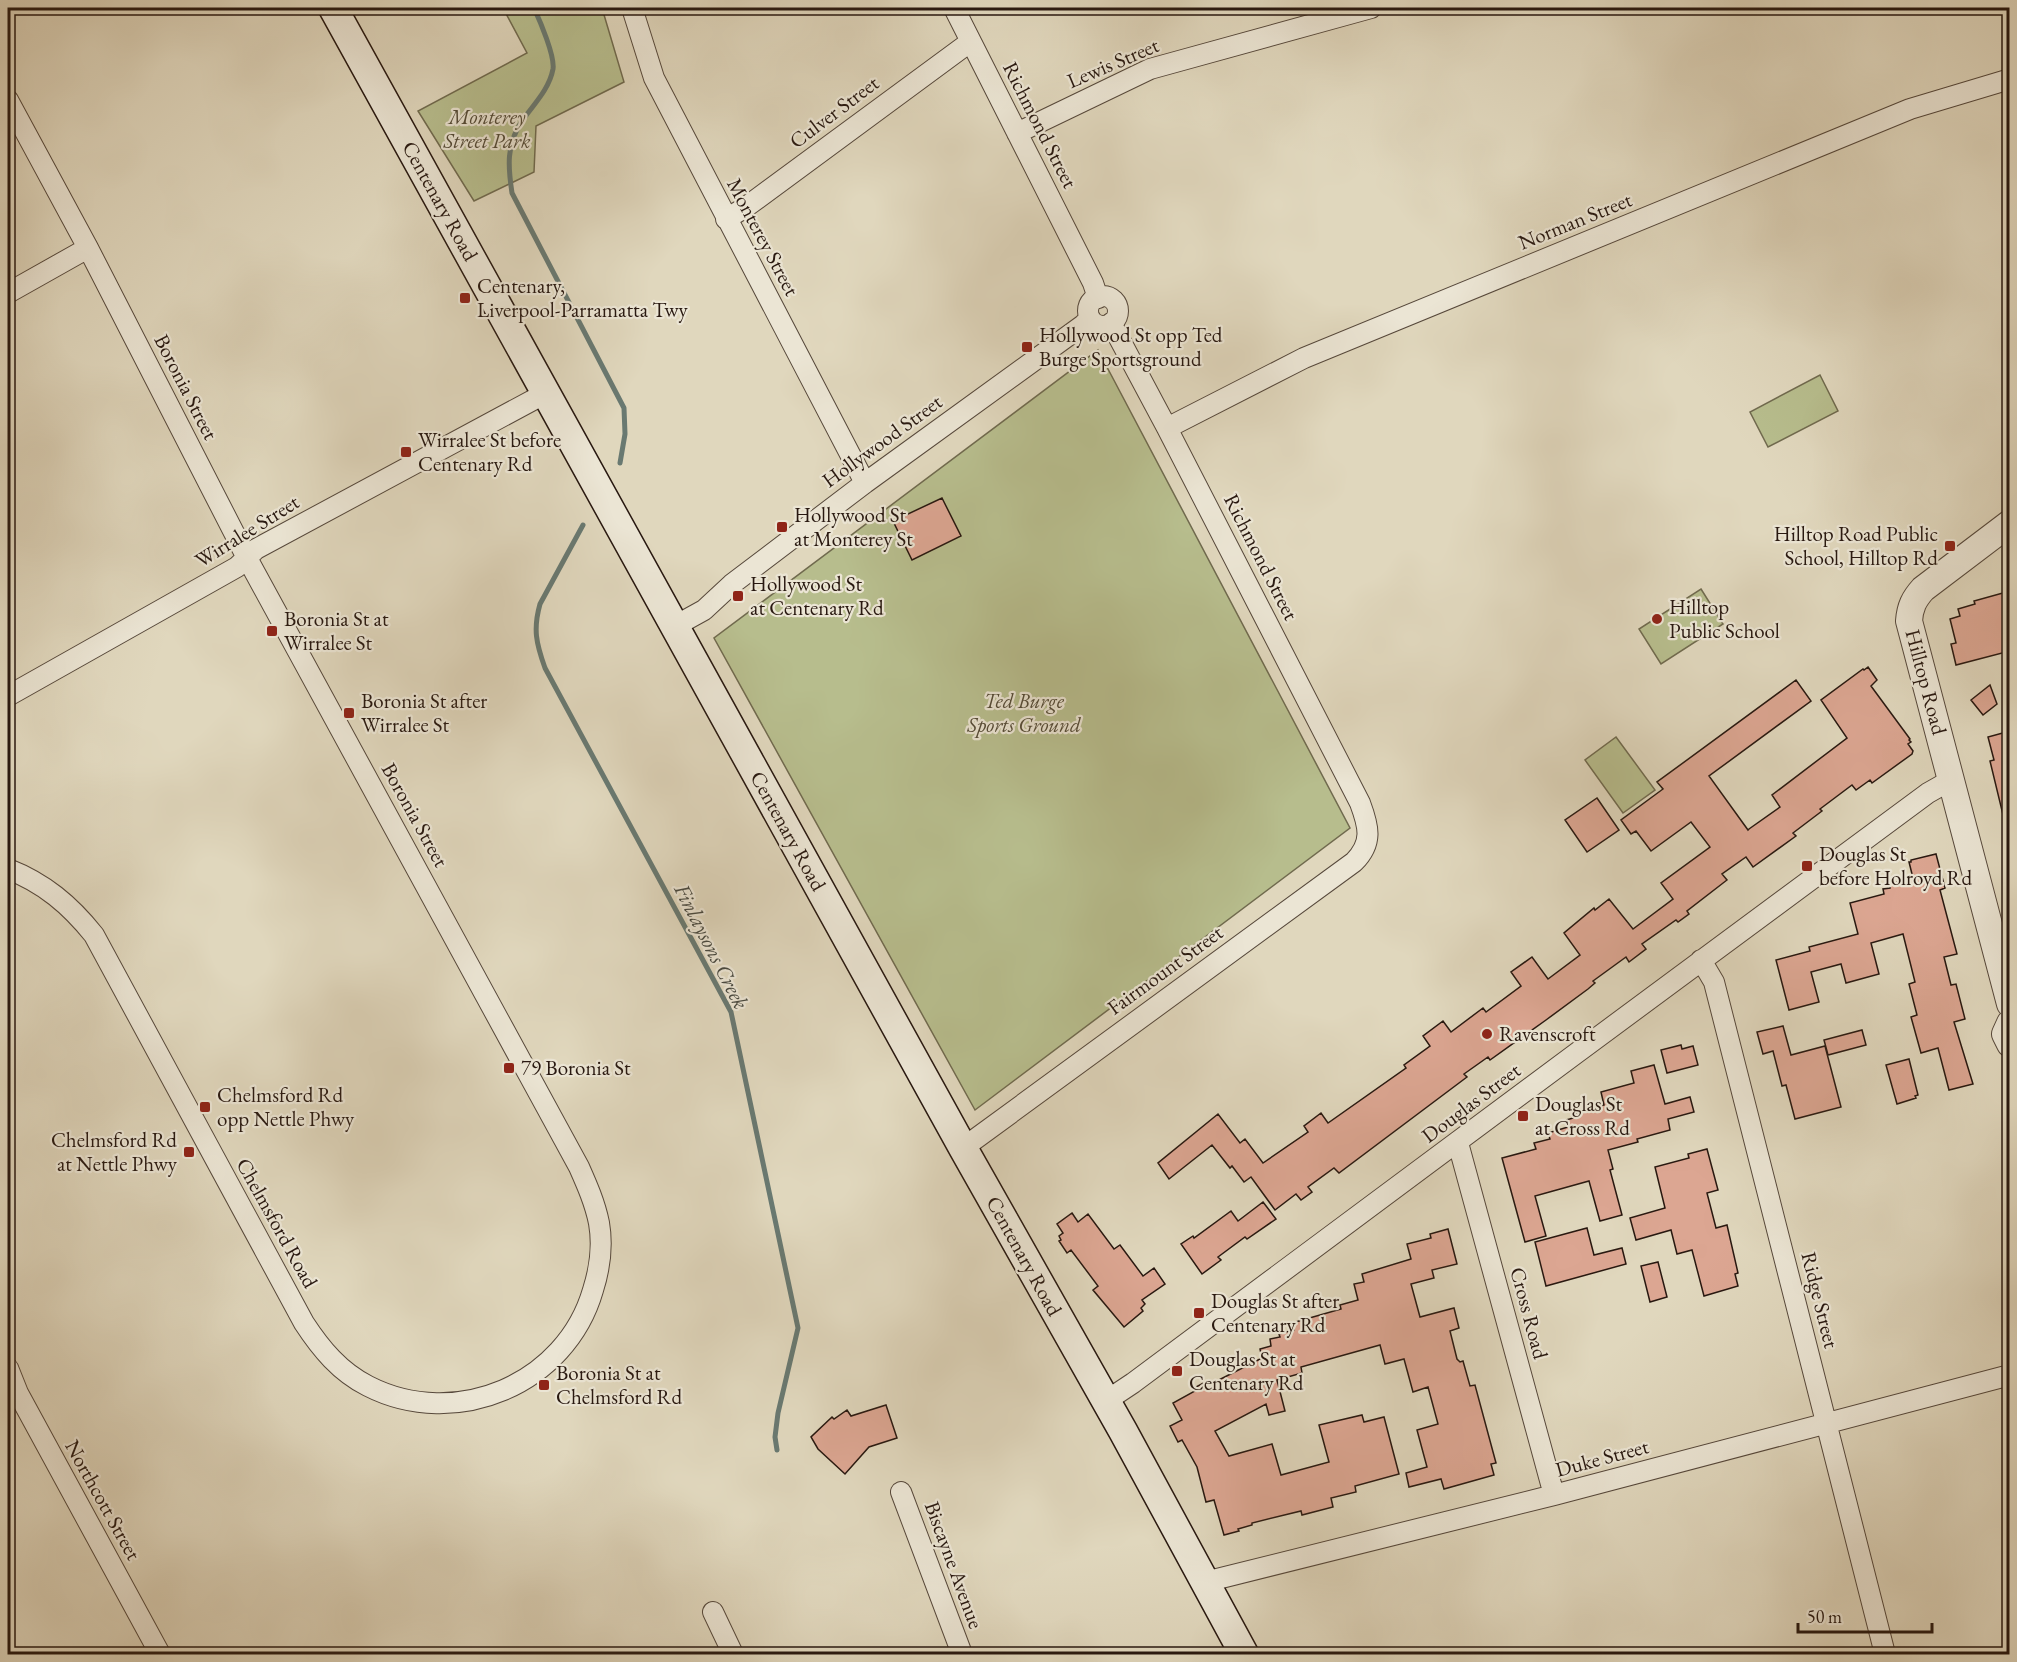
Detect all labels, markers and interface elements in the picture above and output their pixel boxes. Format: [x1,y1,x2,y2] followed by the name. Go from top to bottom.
[1063,31,1163,94] street label: Lewis Street
[997,57,1084,193] street label: Richmond Street
[784,69,884,154] street label: Culver Street
[443,103,531,154] park label: Monterey Street Park
[396,136,485,266] street label: Centenary Road
[721,173,806,301] street label: Monterey Street
[1514,185,1636,256] street label: Norman Street
[477,272,689,323] place label: Centenary, Liverpool-Parramatta Twy
[458,291,472,305] marker: Centenary, Liverpool-Parramatta Twy
[1039,321,1223,372] place label: Hollywood St opp Ted Burge Sportsground
[148,329,225,445] street label: Boronia Street
[1020,340,1034,354] marker: Hollywood St opp Ted Burge Sportsground
[816,388,947,493] street label: Hollywood Street
[418,426,561,477] place label: Wirralee St before Centenary Rd
[399,445,413,459] marker: Wirralee St before Centenary Rd
[190,488,304,573] street label: Wirralee Street
[1218,489,1305,625] street label: Richmond Street
[794,501,913,552] place label: Hollywood St at Monterey St
[775,520,789,534] marker: Hollywood St at Monterey St
[1774,520,1938,571] place label: Hilltop Road Public School, Hilltop Rd
[1943,539,1957,553] marker: Hilltop Road Public School, Hilltop Rd
[750,570,884,621] place label: Hollywood St at Centenary Rd
[731,589,745,603] marker: Hollywood St at Centenary Rd
[1669,593,1780,644] place label: Hilltop Public School
[284,605,389,656] place label: Boronia St at Wirralee St
[1650,612,1664,626] marker: Hilltop Public School
[265,624,279,638] marker: Boronia St at Wirralee St
[1899,626,1954,738] street label: Hilltop Road
[361,687,487,738] place label: Boronia St after Wirralee St
[966,687,1081,738] park label: Ted Burge Sports Ground
[342,706,356,720] marker: Boronia St after Wirralee St
[376,758,455,872] street label: Boronia Street
[744,766,833,896] street label: Centenary Road
[1819,840,1972,891] place label: Douglas St before Holroyd Rd
[1800,859,1814,873] marker: Douglas St before Holroyd Rd
[667,878,756,1014] water label: Finlaysons Creek
[1102,918,1228,1021] street label: Fairmount Street
[1499,1020,1596,1047] place label: Ravenscroft
[1480,1027,1494,1041] marker: Ravenscroft
[521,1054,631,1081] place label: 79 Boronia St
[1416,1056,1526,1149] street label: Douglas Street
[502,1061,516,1075] marker: 79 Boronia St
[217,1081,355,1132] place label: Chelmsford Rd opp Nettle Phwy
[1535,1090,1630,1141] place label: Douglas St at Cross Rd
[198,1100,212,1114] marker: Chelmsford Rd opp Nettle Phwy
[1516,1109,1530,1123] marker: Douglas St at Cross Rd
[51,1126,178,1177] place label: Chelmsford Rd at Nettle Phwy
[182,1145,196,1159] marker: Chelmsford Rd at Nettle Phwy
[231,1153,324,1293] street label: Chelmsford Road
[980,1191,1069,1321] street label: Centenary Road
[1795,1249,1846,1351] street label: Ridge Street
[1504,1264,1555,1362] street label: Cross Road
[1211,1287,1339,1338] place label: Douglas St after Centenary Rd
[1192,1306,1206,1320] marker: Douglas St after Centenary Rd
[1189,1345,1304,1396] place label: Douglas St at Centenary Rd
[556,1359,682,1410] place label: Boronia St at Chelmsford Rd
[1170,1364,1184,1378] marker: Douglas St at Centenary Rd
[537,1378,551,1392] marker: Boronia St at Chelmsford Rd
[1552,1432,1652,1483] street label: Duke Street
[59,1435,148,1565] street label: Northcott Street
[919,1497,990,1632] street label: Biscayne Avenue
[1798,1596,1932,1634] scale bar
[1807,1605,1842,1628] text: 50 m

